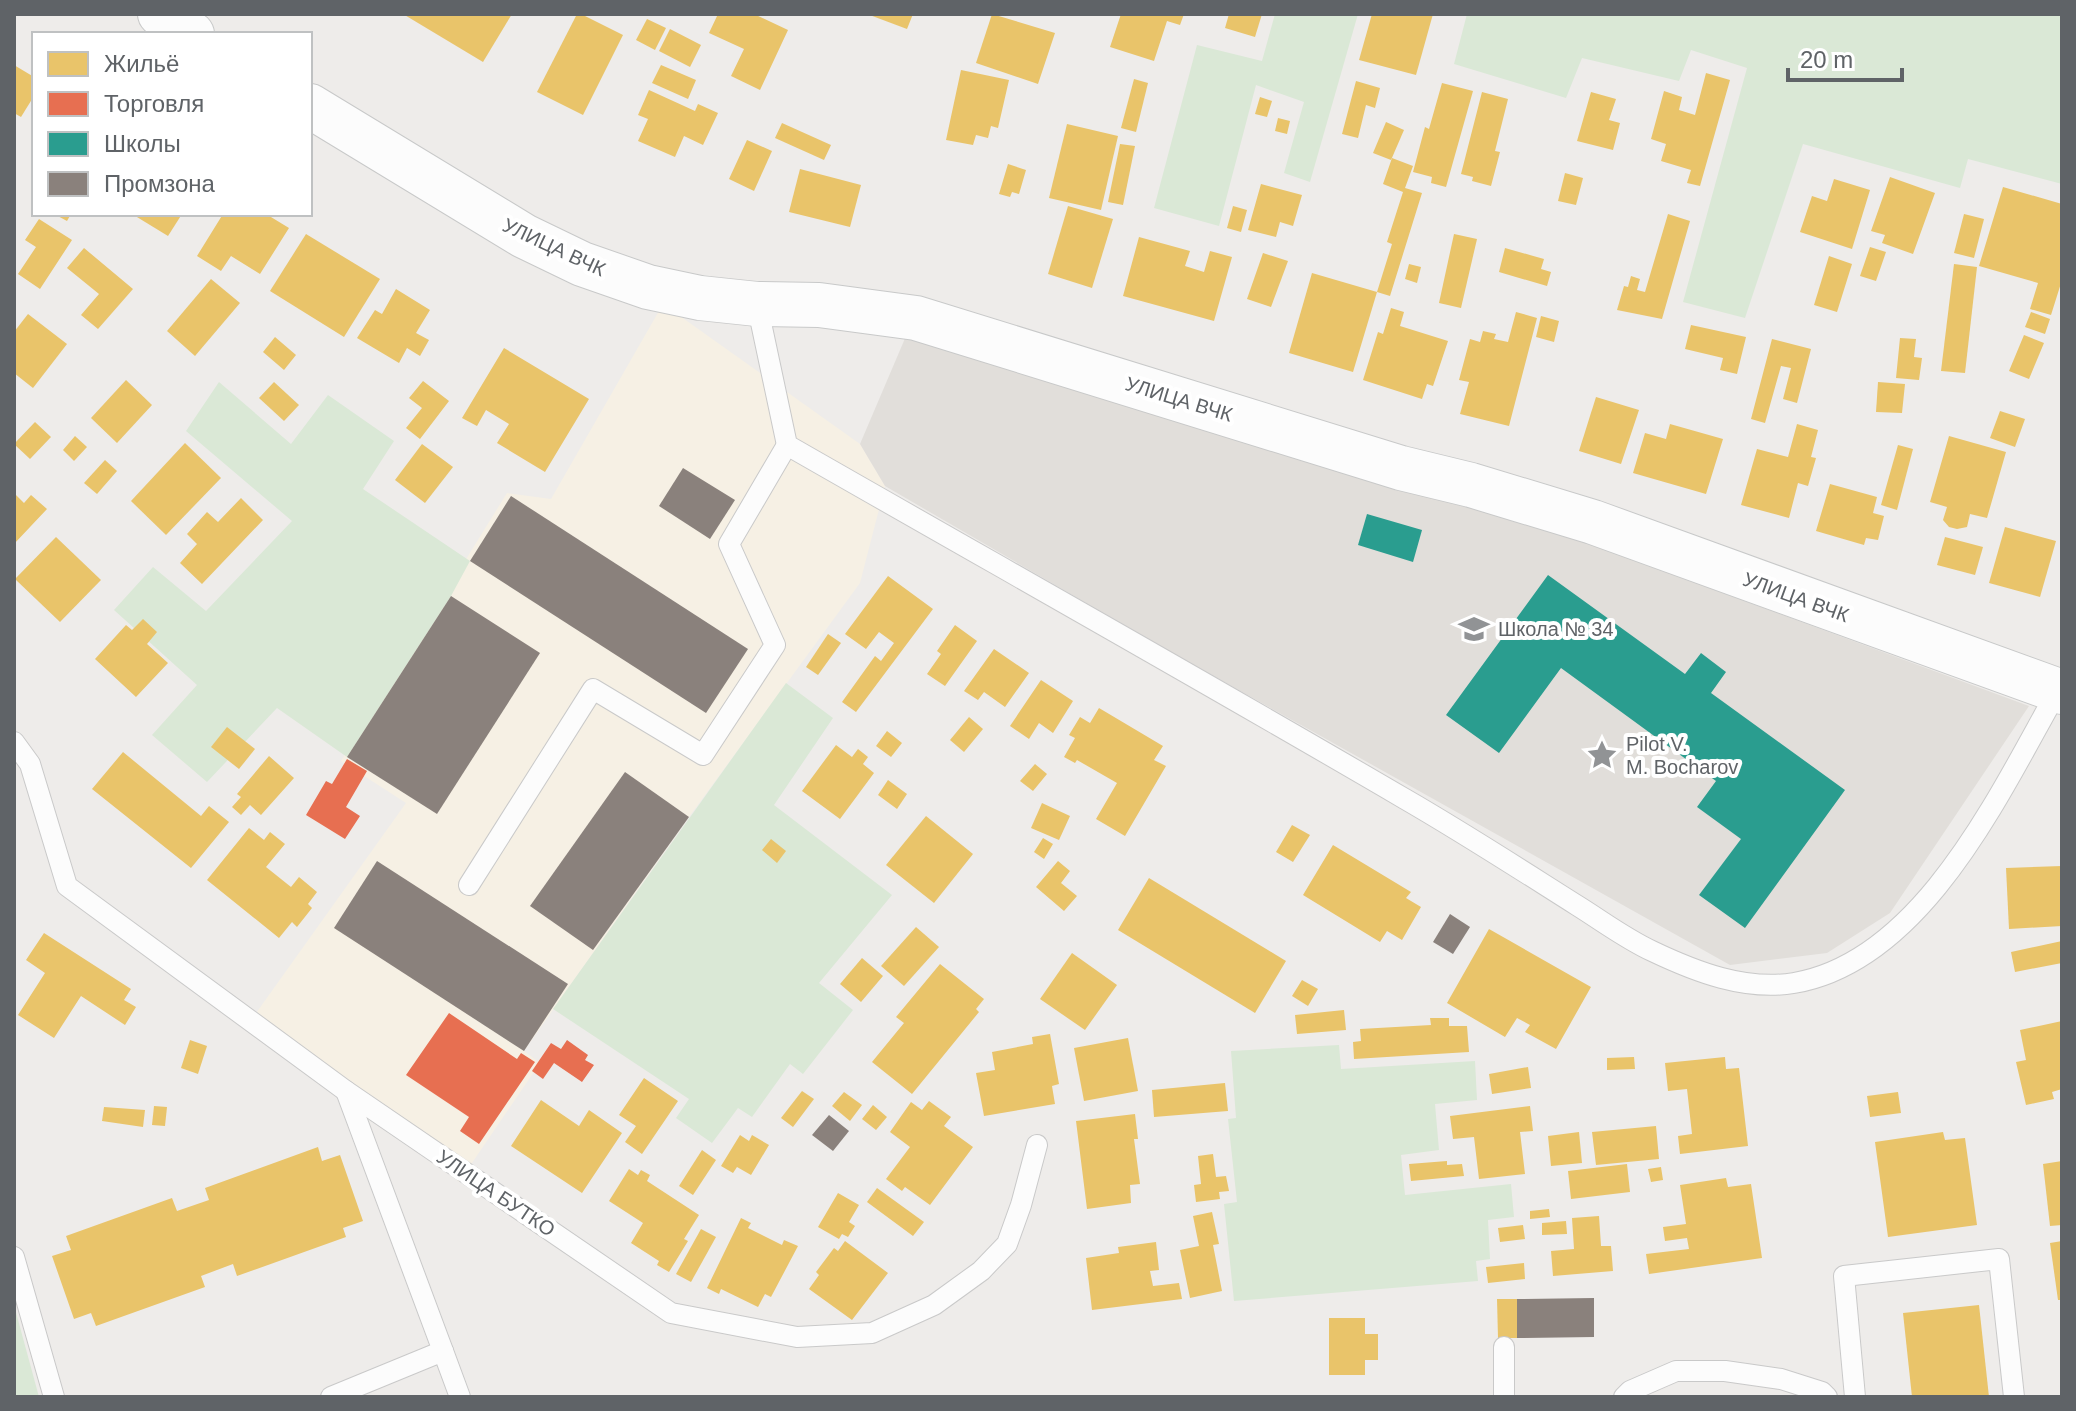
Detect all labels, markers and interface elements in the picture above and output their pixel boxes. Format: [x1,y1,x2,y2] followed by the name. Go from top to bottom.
[32,32,312,216] legend
[1788,32,1902,82] scale bar
[1800,46,1853,73] text: 20 m
[104,50,179,77] text: Жильё
[104,90,204,117] text: Торговля
[104,130,181,157] text: Школы
[104,170,216,197] text: Промзона
[499,214,609,280] street label: УЛИЦА ВЧК
[1123,372,1235,426] street label: УЛИЦА ВЧК
[1740,568,1852,626] street label: УЛИЦА ВЧК
[1457,612,1491,646] school or university icon: Школа № 34
[1498,618,1614,640] place label: Школа № 34
[1626,733,1738,778] place label: Pilot V. M. Bocharov
[1585,738,1619,772] place icon: Pilot V. M. Bocharov
[433,1145,559,1241] street label: УЛИЦА БУТКО

